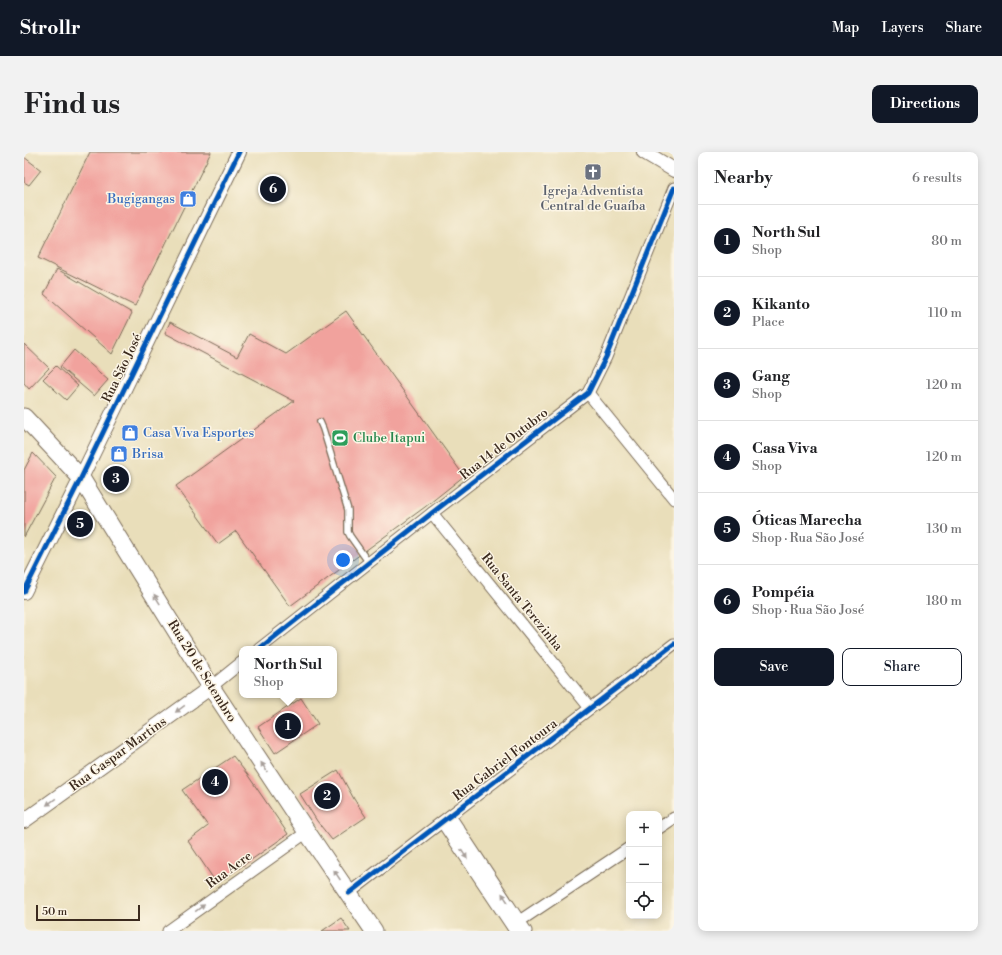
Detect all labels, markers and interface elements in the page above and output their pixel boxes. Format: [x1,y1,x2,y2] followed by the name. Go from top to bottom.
[20,16,81,40] text: Strollr
[832,19,859,37] text: Map
[881,19,924,37] text: Layers
[946,19,982,37] text: Share
[872,85,978,123] button: Directions
[24,87,120,122] text: Find us
[583,162,603,182] church icon: Igreja Adventista Central de Guaíba
[714,167,773,189] text: Nearby
[912,170,962,186] text: 6 results
[260,174,286,204] pin: 6
[541,183,646,214] place label: Igreja Adventista Central de Guaíba
[178,189,198,209] shop icon: Bugigangas
[106,191,175,207] place label: Bugigangas
[752,223,820,242] text: North Sul
[724,233,730,249] text: 1
[931,233,962,249] text: 80 m
[752,242,782,258] text: Shop
[752,295,810,314] text: Kikanto
[723,305,731,321] text: 2
[928,305,962,321] text: 110 m
[752,314,784,330] text: Place
[98,330,146,405] street label: Rua São José
[752,367,790,386] text: Gang
[723,377,731,393] text: 3
[926,377,962,393] text: 120 m
[752,386,782,402] text: Shop
[457,405,551,483] street label: Rua 14 de Outubro
[120,423,140,443] shop icon: Casa Viva Esportes
[143,425,255,441] place label: Casa Viva Esportes
[330,428,350,448] sports icon: Clube Itapui
[353,430,425,446] place label: Clube Itapui
[752,439,818,458] text: Casa Viva
[109,444,129,464] shop icon: Brisa
[131,446,164,462] place label: Brisa
[723,449,731,465] text: 4
[926,449,962,465] text: 120 m
[752,458,782,474] text: Shop
[103,464,129,494] pin: 3
[67,509,93,539] pin: 5
[752,511,862,530] text: Óticas Marecha
[723,521,731,537] text: 5
[927,521,962,537] text: 130 m
[752,530,864,546] text: Shop · Rua São José
[333,550,353,570] your location
[478,550,566,654] street label: Rua Santa Terezinha
[752,583,814,602] text: Pompéia
[153,593,160,605] one-way arrow
[723,593,731,609] text: 6
[926,593,962,609] text: 180 m
[752,602,864,618] text: Shop · Rua São José
[164,617,240,725] street label: Rua 20 de Setembro
[239,646,337,698] popup
[714,648,834,686] button: Save
[842,648,962,686] button: Share
[254,655,322,674] text: North Sul
[254,674,284,690] text: Shop
[174,705,185,713] one-way arrow
[275,711,301,741] pin: 1
[66,713,170,795] street label: Rua Gaspar Martins
[450,715,561,804] street label: Rua Gabriel Fontoura
[261,761,268,773] one-way arrow
[202,767,228,797] pin: 4
[314,781,340,811] pin: 2
[46,797,57,806] one-way arrow
[626,811,662,919] map controls
[626,811,662,847] button: +
[626,847,662,883] button: −
[203,848,255,892] street label: Rua Acre
[460,849,468,859] one-way arrow
[333,870,340,881] one-way arrow
[626,883,662,919] button: locate
[501,893,508,904] one-way arrow
[36,903,140,922] scale bar
[195,904,205,912] one-way arrow
[42,905,67,919] text: 50 m

